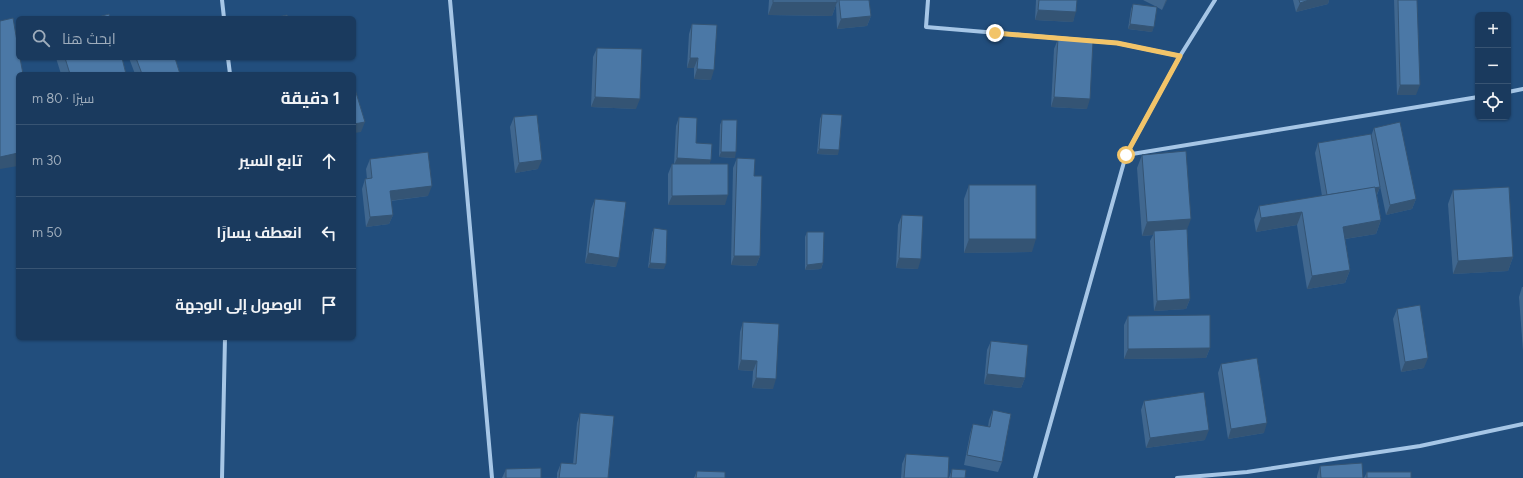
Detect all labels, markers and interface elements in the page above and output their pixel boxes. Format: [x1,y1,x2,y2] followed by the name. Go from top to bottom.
[1475,12,1511,120] map controls
[1475,12,1511,48] button: +
[16,16,356,60] search box
[986,24,1004,42] route end
[30,27,52,49] icon: search
[62,30,116,48] text: ابحث هنا
[1475,48,1511,84] button: −
[1475,84,1511,120] button: locate
[281,88,340,108] text: 1 دقيقة
[32,91,94,106] text: سيرًا · 80 m
[1117,146,1135,164] route start
[318,150,340,172] icon: ahead
[239,152,302,170] text: تابع السير
[32,153,62,168] text: 30 m
[318,222,340,244] icon: left
[217,224,302,242] text: انعطف يسارًا
[32,225,62,240] text: 50 m
[318,294,340,316] icon: arrive
[175,296,302,314] text: الوصول إلى الوجهة

